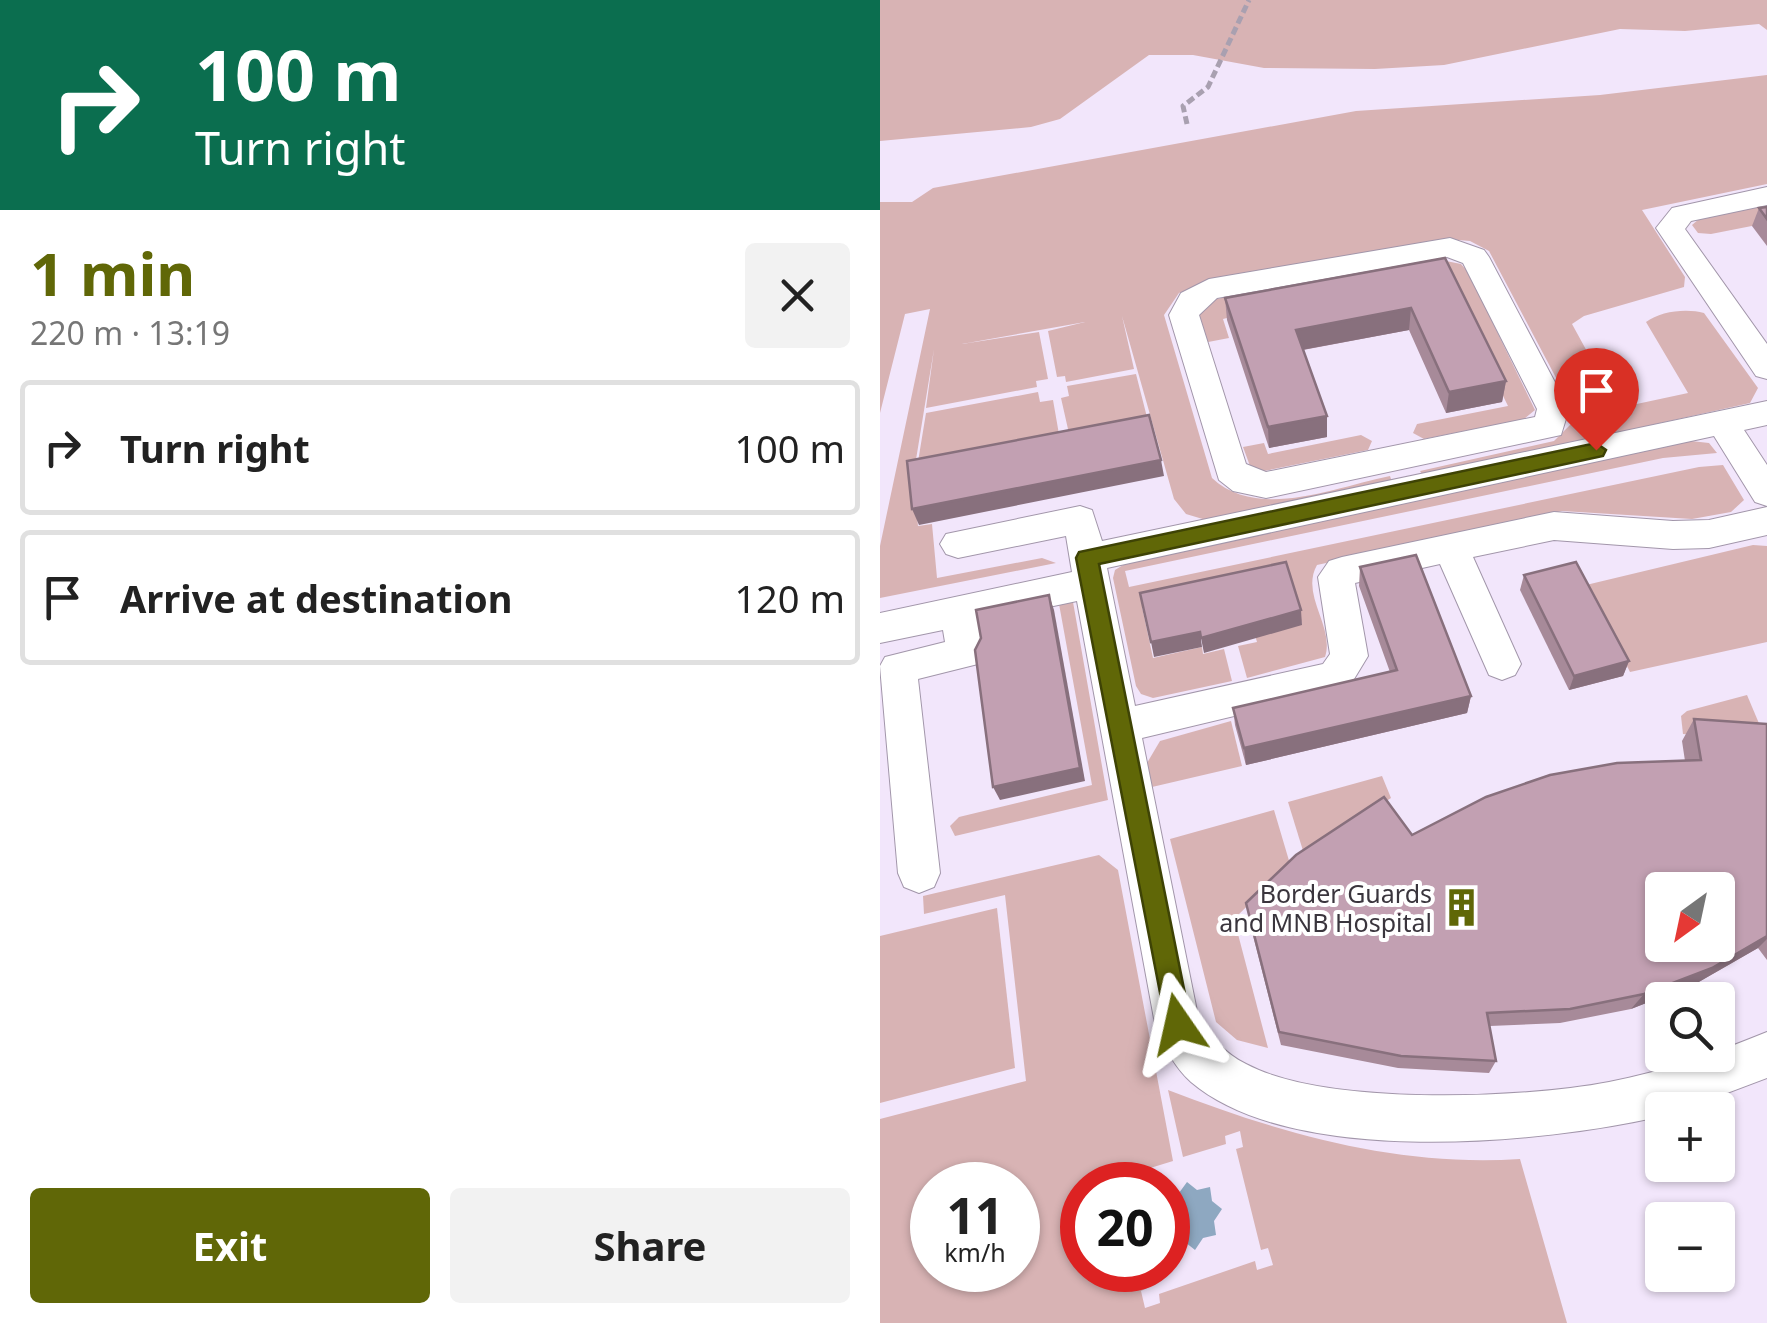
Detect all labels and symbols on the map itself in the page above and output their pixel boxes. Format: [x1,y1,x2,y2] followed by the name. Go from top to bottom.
[1554,348,1639,451] pin
[1645,872,1735,962] north arrow
[1219,876,1432,939] place label: Border Guards and MNB Hospital
[1441,887,1483,929] building icon: Border Guards and MNB Hospital
[1126,972,1230,1076] position arrow
[1060,1162,1190,1292] speed limit sign: 20

